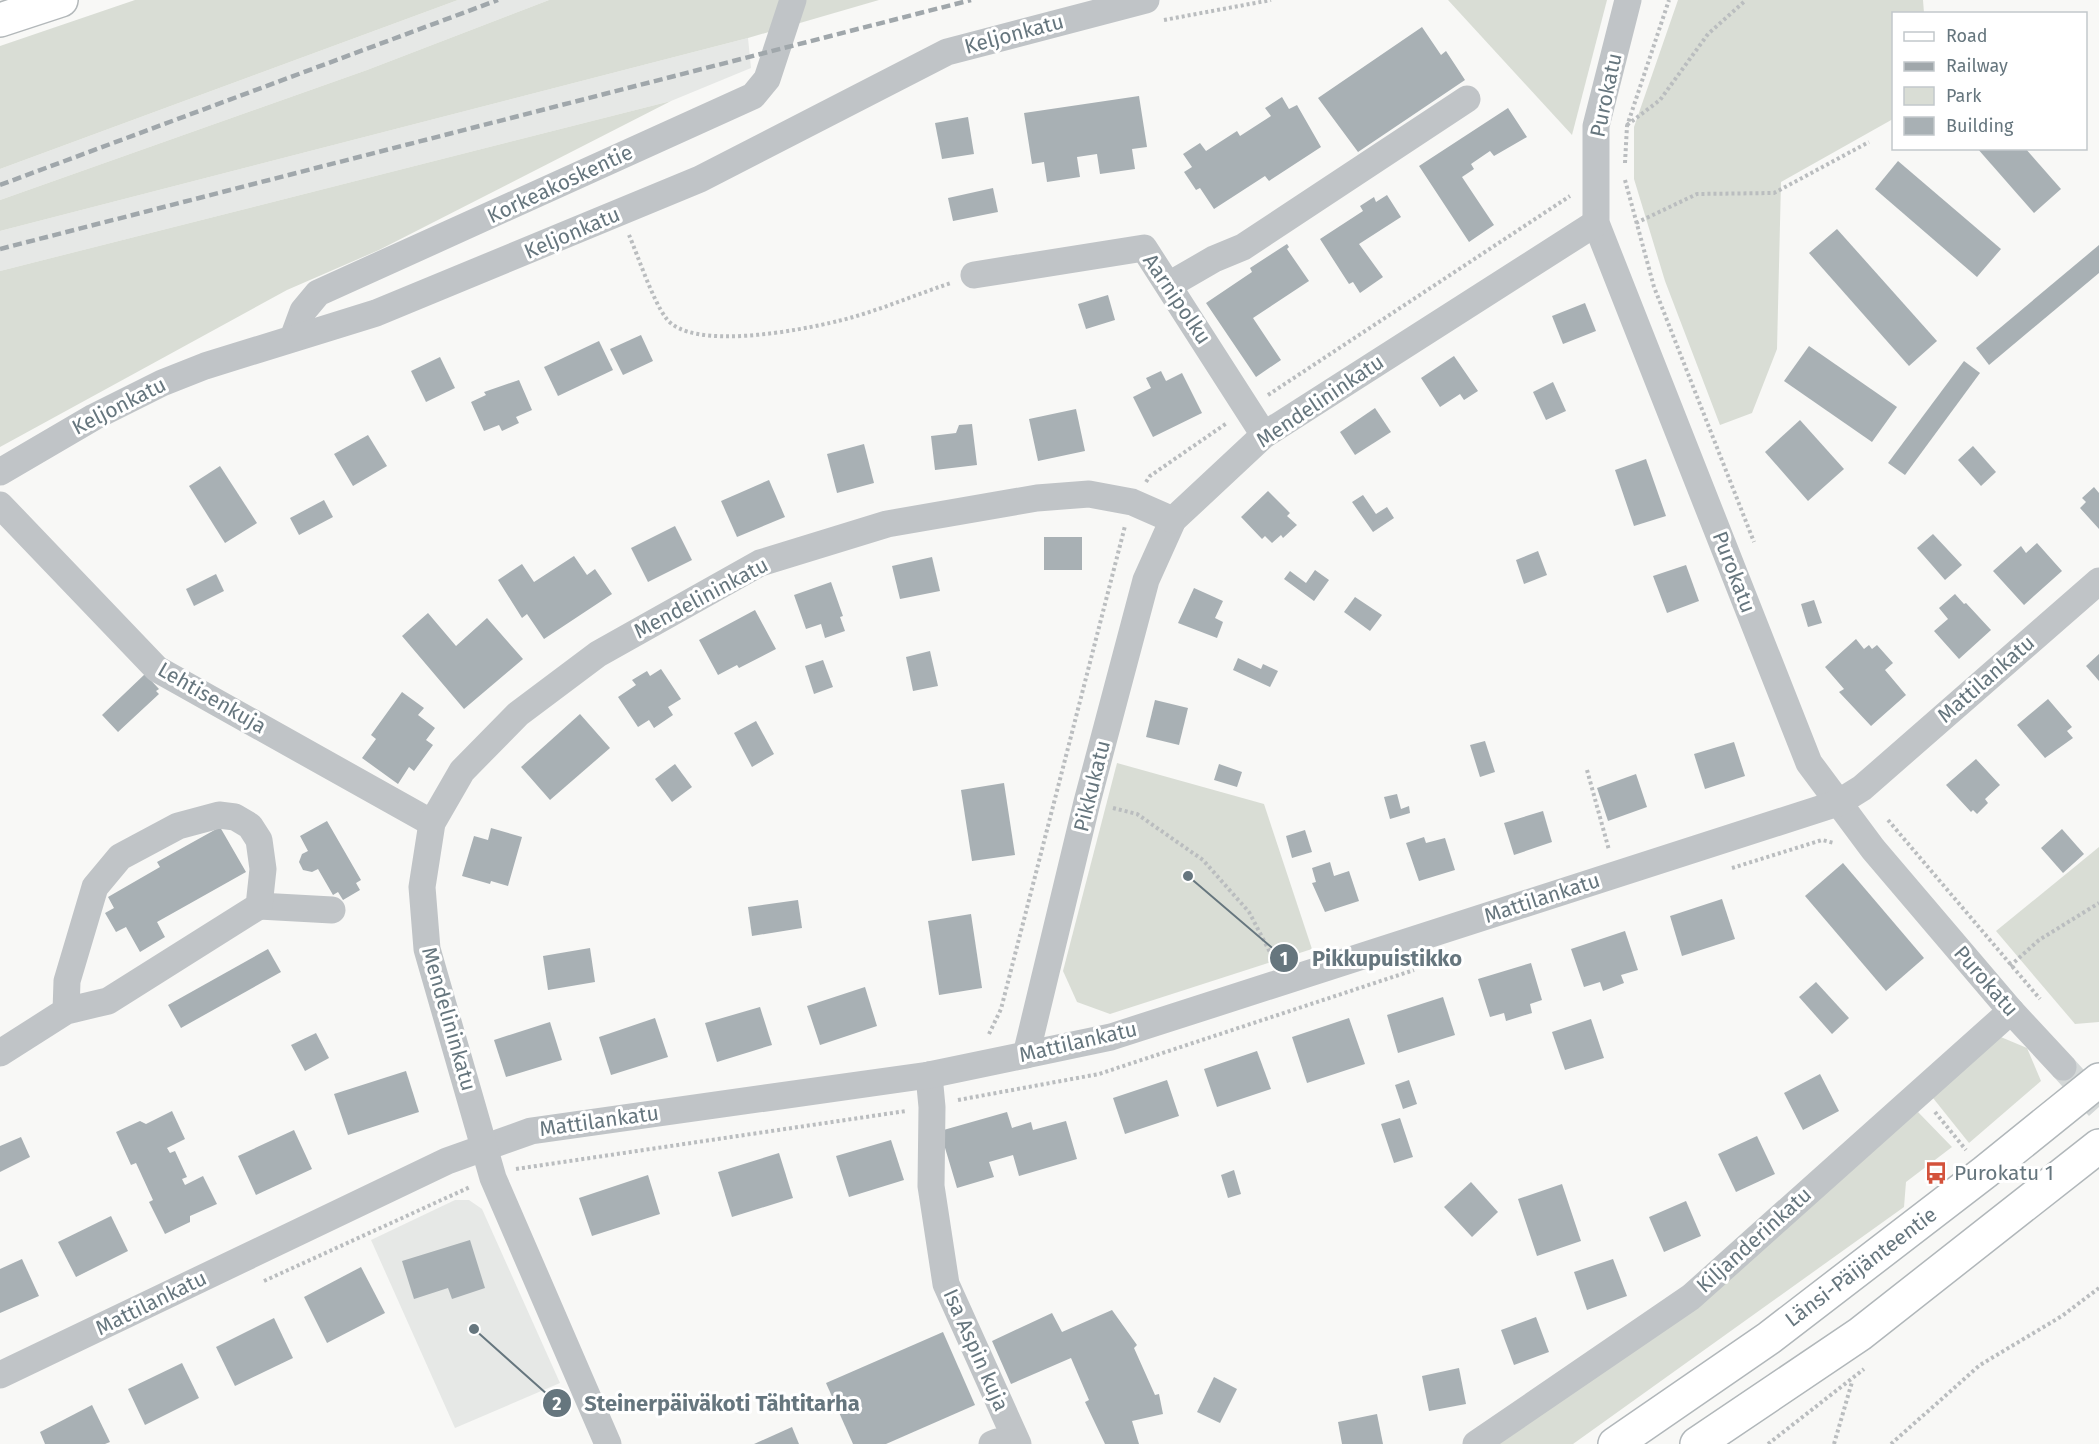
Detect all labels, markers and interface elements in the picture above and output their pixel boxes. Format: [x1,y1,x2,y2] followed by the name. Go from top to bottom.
[961,8,1067,60] street label: Keljonkatu
[1892,12,2087,150] legend
[1946,25,1988,47] text: Road
[1584,51,1628,139] street label: Purokatu
[1946,55,2008,77] text: Railway
[1946,85,1982,107] text: Park
[1946,115,2014,137] text: Building
[483,139,637,229] street label: Korkeakoskentie
[520,201,624,265] street label: Keljonkatu
[1137,249,1217,349] street label: Aarnipolku
[1251,349,1389,453] street label: Mendelininkatu
[68,371,170,441] street label: Keljonkatu
[1707,528,1761,616] street label: Purokatu
[629,552,773,644] street label: Mendelininkatu
[1932,630,2040,728] street label: Mattilankatu
[153,657,271,739] street label: Lehtisenkuja
[1068,738,1116,834] street label: Pikkukatu
[1481,867,1603,929] street label: Mattilankatu
[1269,938,1474,978] callout: Pikkupuistikko
[1948,940,2024,1022] street label: Purokatu
[416,944,482,1094] street label: Mendelininkatu
[1312,945,1462,972] text: Pikkupuistikko
[1280,948,1288,970] text: 1
[1016,1016,1140,1068] street label: Mattilankatu
[538,1100,660,1142] street label: Mattilankatu
[1923,1160,1949,1186] bus stop icon: Purokatu 1
[1954,1160,2054,1186] place label: Purokatu 1
[1691,1181,1817,1299] street label: Kiljanderinkatu
[1780,1201,1942,1333] street label: Länsi-Päijänteentie
[91,1265,211,1341] street label: Mattilankatu
[937,1285,1015,1415] street label: Isa Aspin kuja
[542,1383,872,1423] callout: Steinerpäiväkoti Tähtitarha
[584,1390,860,1417] text: Steinerpäiväkoti Tähtitarha
[552,1393,562,1415] text: 2

